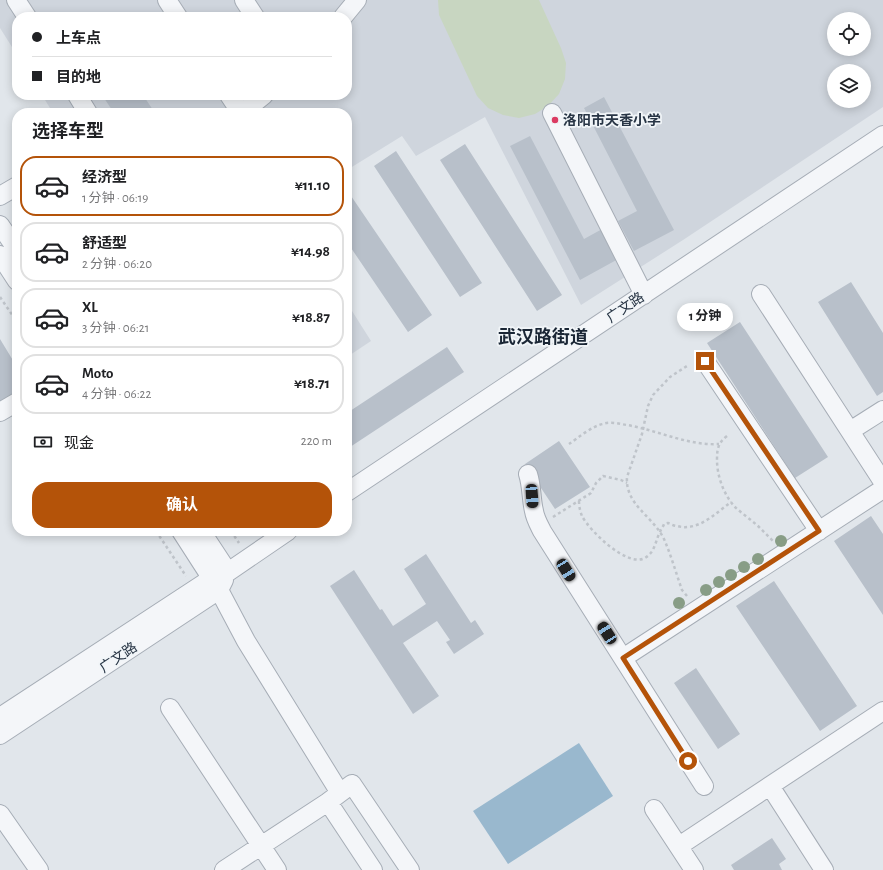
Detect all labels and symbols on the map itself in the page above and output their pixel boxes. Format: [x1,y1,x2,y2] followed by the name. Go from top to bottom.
[563,112,661,128] place label: 洛阳市天香小学
[550,115,560,125] marker: 洛阳市天香小学
[604,289,647,325] street label: 广文路
[677,303,733,331] callout: 1 分钟
[498,327,588,347] district label: 武汉路街道
[696,352,714,370] route end
[525,484,539,508] car
[555,557,577,583] car
[595,620,619,646] car
[97,639,140,675] street label: 广文路
[679,752,697,770] route start

